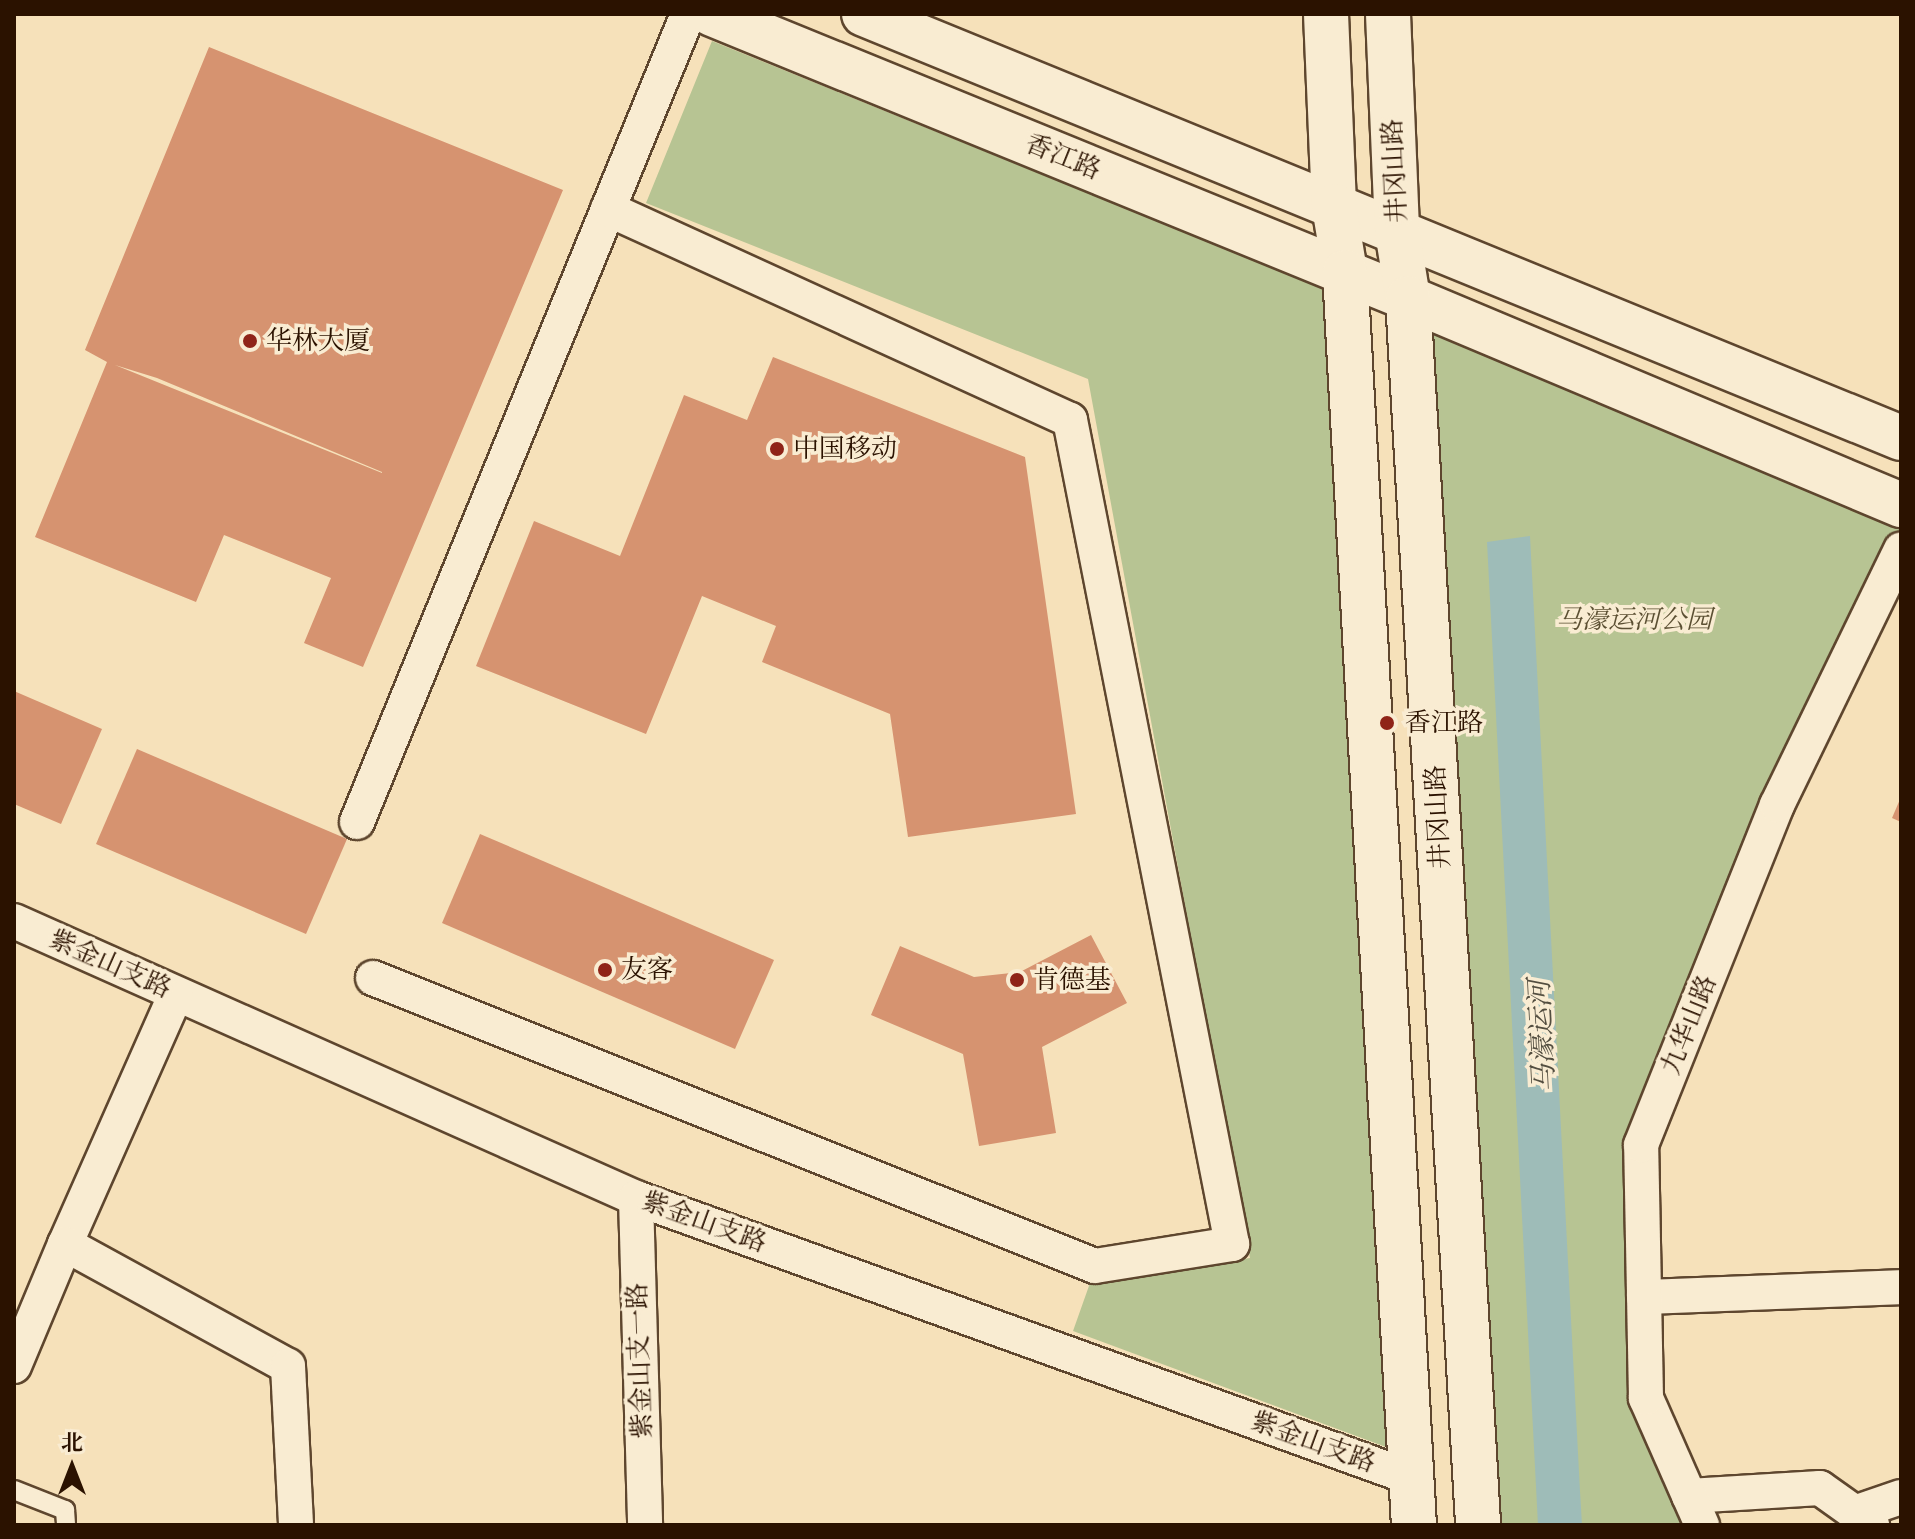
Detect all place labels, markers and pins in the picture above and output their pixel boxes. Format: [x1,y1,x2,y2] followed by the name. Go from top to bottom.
[266,325,370,357] place label: 华林大厦
[241,332,259,350] marker: 华林大厦
[793,433,897,465] place label: 中国移动
[768,440,786,458] marker: 中国移动
[1405,707,1483,739] place label: 香江路
[1376,712,1398,734] marker: 香江路
[621,954,673,986] place label: 友客
[596,961,614,979] marker: 友客
[1033,964,1111,996] place label: 肯德基
[1008,971,1026,989] marker: 肯德基

